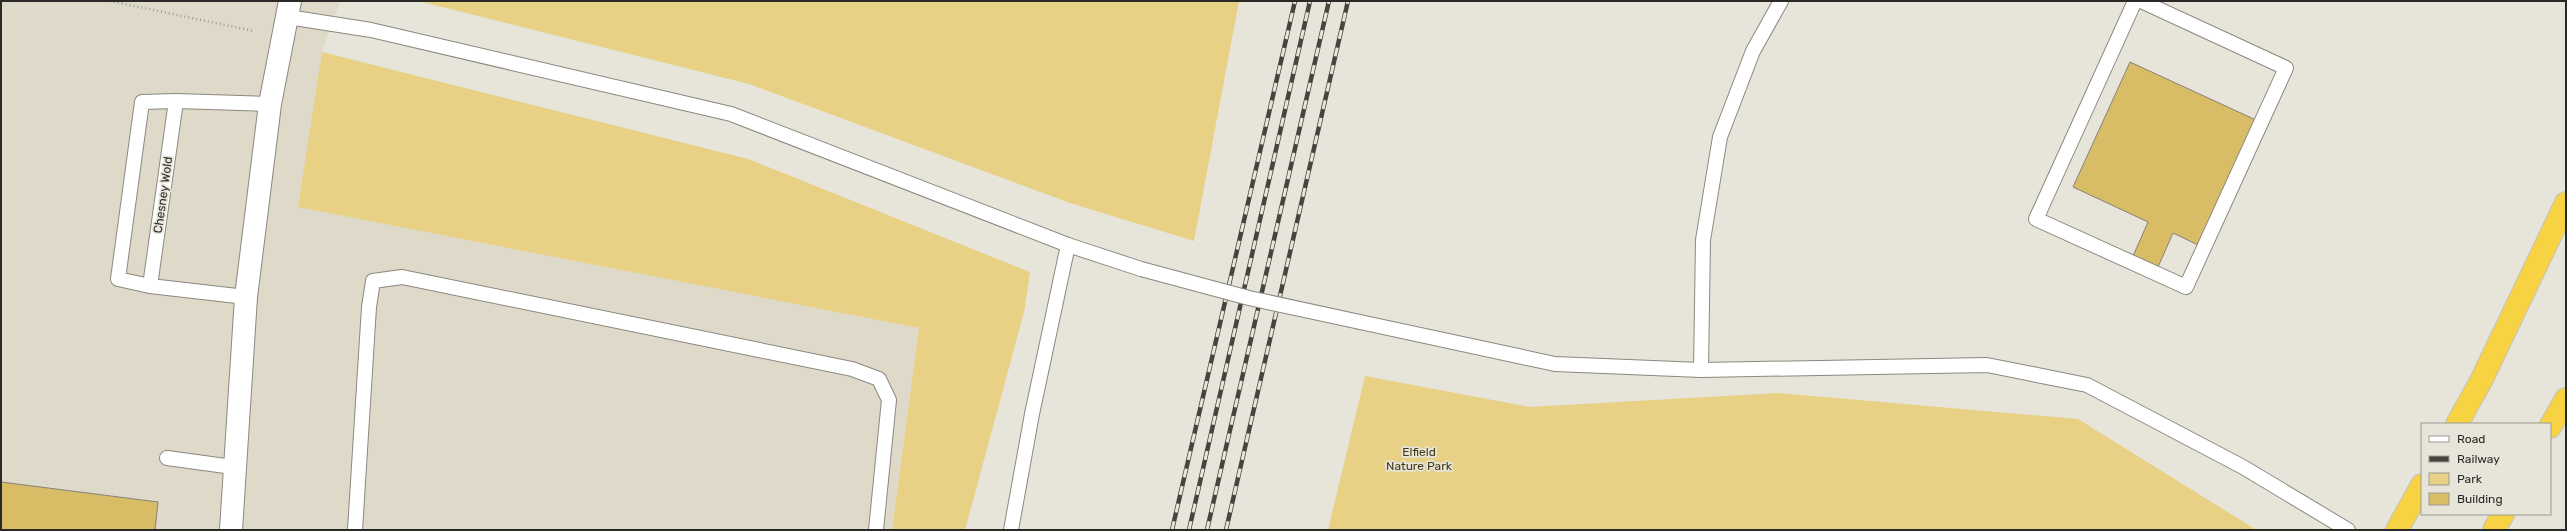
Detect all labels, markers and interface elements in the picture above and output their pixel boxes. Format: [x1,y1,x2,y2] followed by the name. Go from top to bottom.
[151,156,175,234] street label: Chesney Wold
[2421,423,2551,515] legend
[2457,432,2485,446] text: Road
[1386,445,1453,473] park label: Elfield Nature Park
[2457,452,2500,466] text: Railway
[2457,472,2483,486] text: Park
[2457,492,2503,506] text: Building

